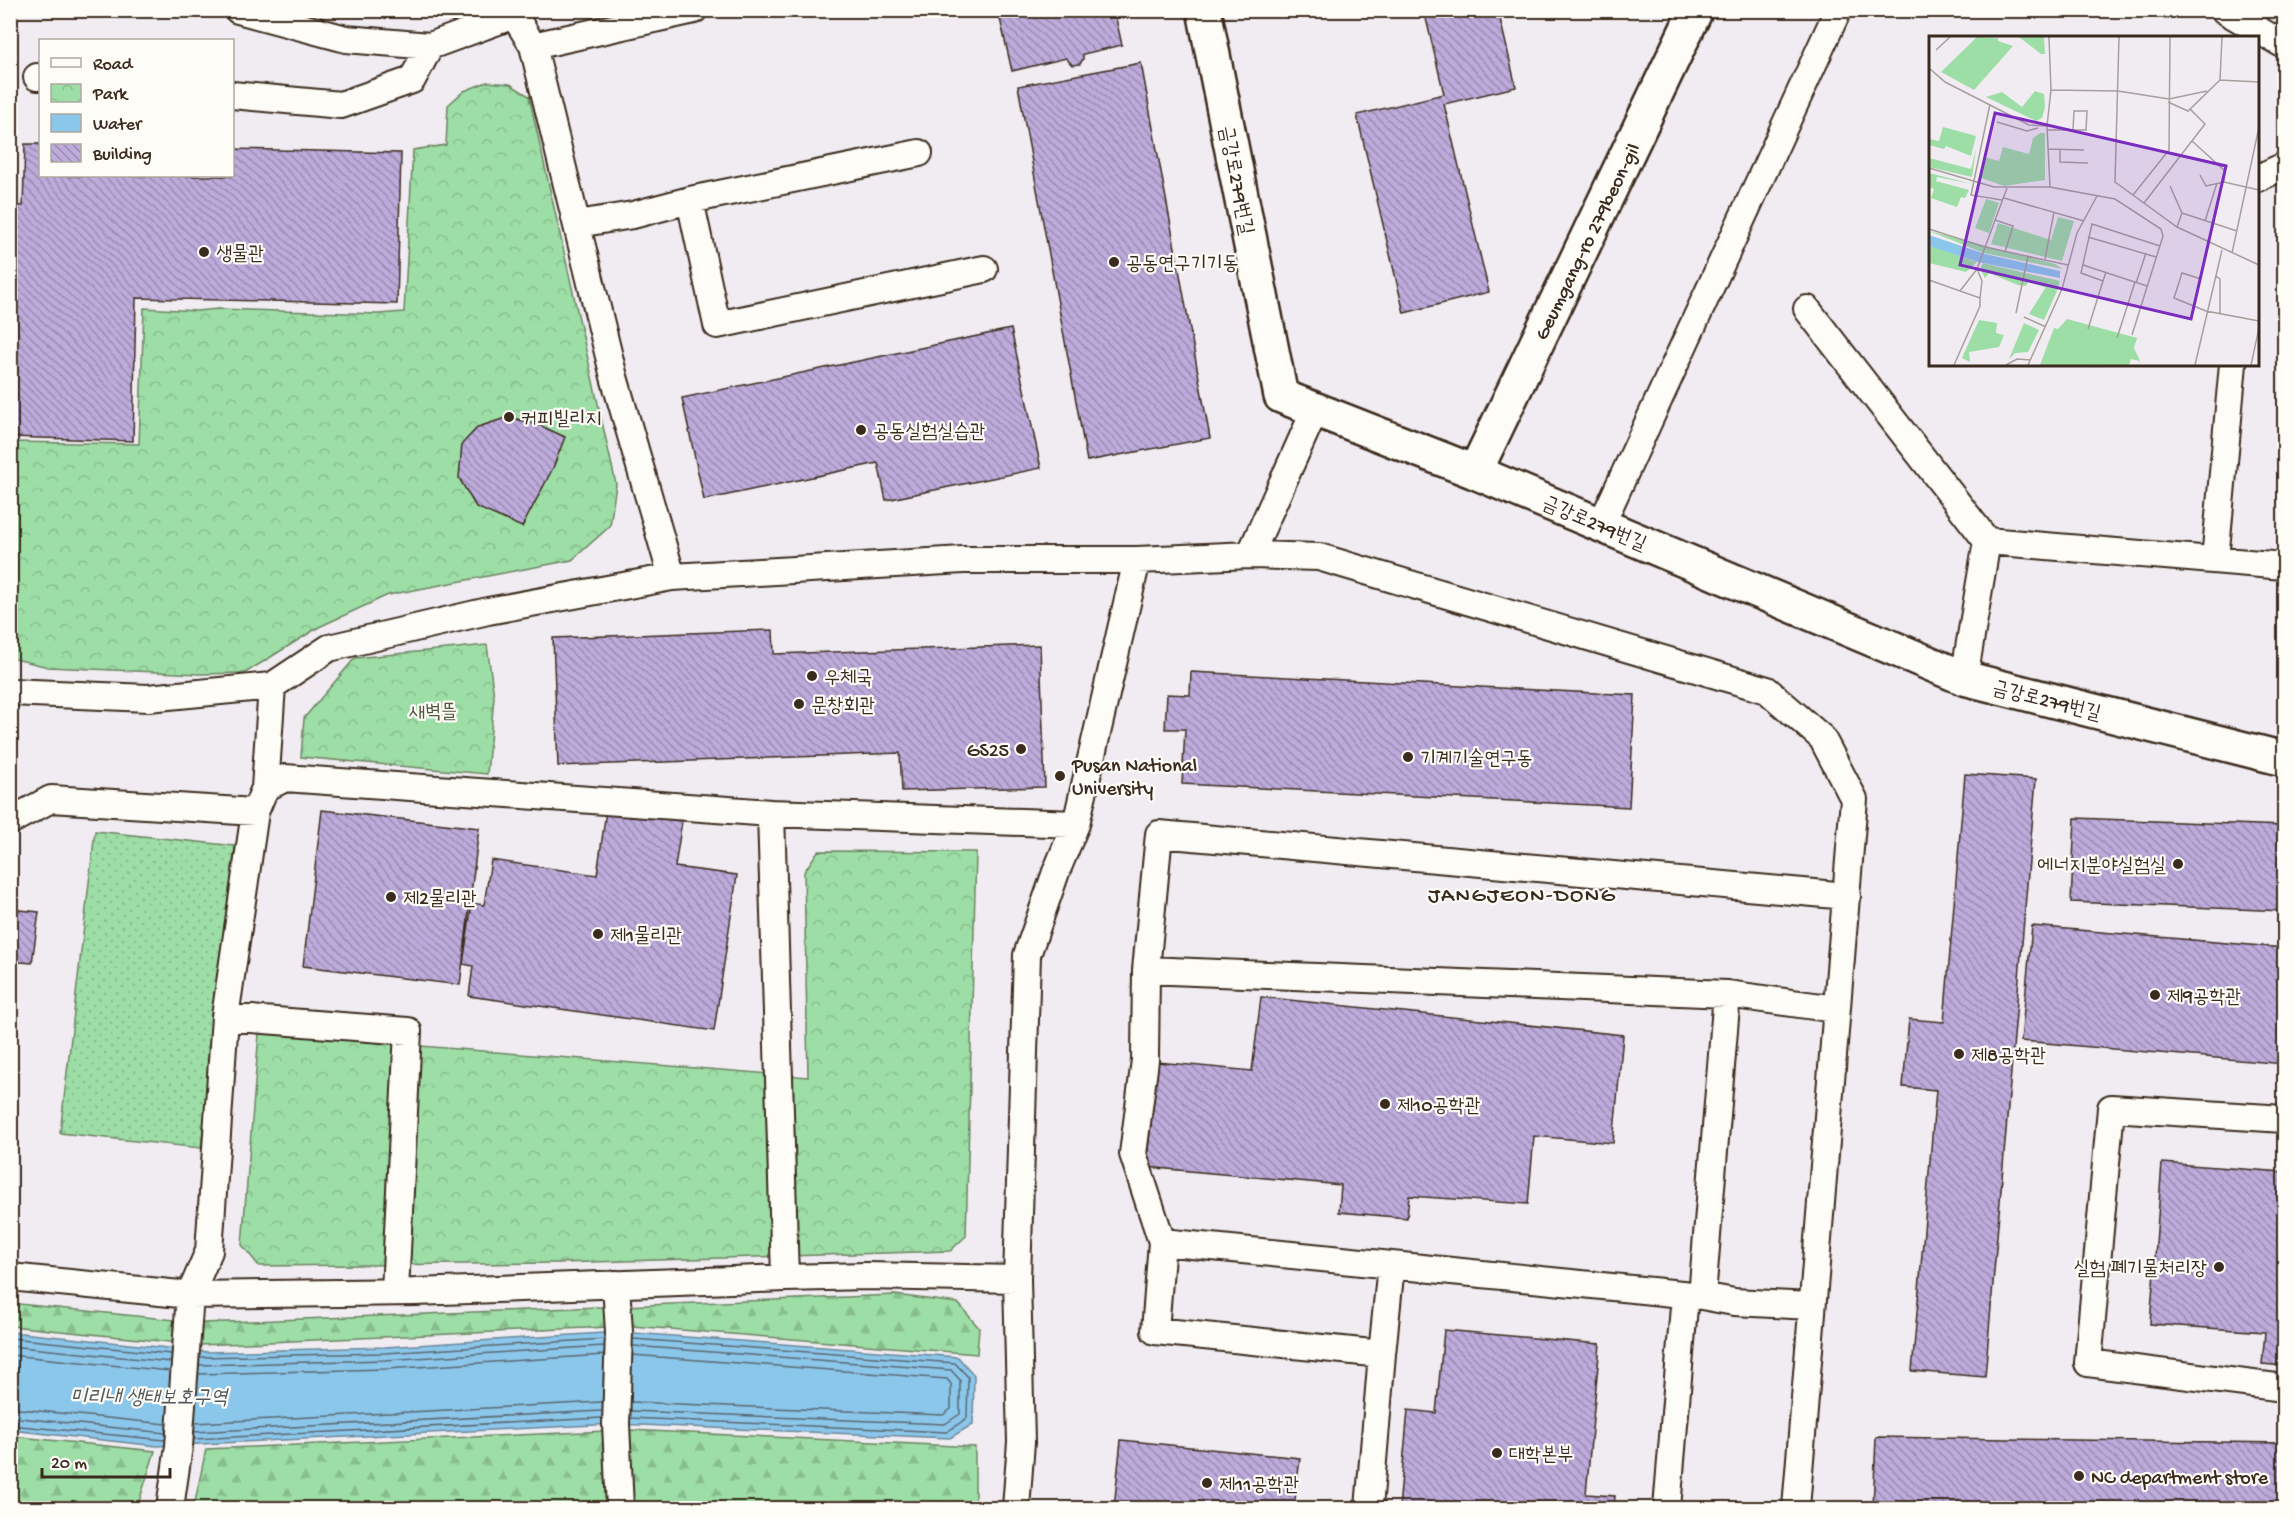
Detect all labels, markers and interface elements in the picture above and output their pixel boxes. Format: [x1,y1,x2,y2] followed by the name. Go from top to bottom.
[1929,36,2259,366] inset map
[39,39,234,177] legend
[93,55,134,76] text: Road
[92,85,129,106] text: Park
[93,115,143,136] text: Water
[1213,124,1256,237] street label: 금강로279번길
[1532,141,1647,345] street label: Geumgang-ro 279beon-gil
[92,145,152,166] text: Building
[216,244,264,267] place label: 생물관
[197,245,211,259] marker: 생물관
[1126,254,1239,277] place label: 공동연구기기동
[1107,255,1121,269] marker: 공동연구기기동
[521,409,601,432] place label: 커피빌리지
[502,410,516,424] marker: 커피빌리지
[873,422,986,445] place label: 공동실험실습관
[854,423,868,437] marker: 공동실험실습관
[1538,493,1649,557] street label: 금강로279번길
[824,668,872,691] place label: 우체국
[805,669,819,683] marker: 우체국
[1990,678,2103,727] street label: 금강로279번길
[811,696,875,719] place label: 문창회관
[792,697,806,711] marker: 문창회관
[409,702,457,725] park label: 새벽뜰
[967,741,1009,764] place label: GS25
[1014,742,1028,756] marker: GS25
[1420,748,1533,772] place label: 기계기술연구동
[1401,750,1415,764] marker: 기계기술연구동
[1071,756,1197,802] place label: Pusan National University
[1053,769,1067,783] marker: Pusan National University
[2037,856,2166,879] place label: 에너지분야실험실
[2171,857,2185,871] marker: 에너지분야실험실
[1428,884,1616,910] district label: JANGJEON-DONG
[403,889,477,912] place label: 제2물리관
[384,890,398,904] marker: 제2물리관
[610,926,682,949] place label: 제1물리관
[591,927,605,941] marker: 제1물리관
[2167,987,2241,1010] place label: 제9공학관
[2148,988,2162,1002] marker: 제9공학관
[1971,1046,2046,1069] place label: 제8공학관
[1952,1047,1966,1061] marker: 제8공학관
[1397,1096,1481,1119] place label: 제10공학관
[1378,1097,1392,1111] marker: 제10공학관
[2074,1259,2207,1282] place label: 실험 폐기물처리장
[2212,1260,2226,1274] marker: 실험 폐기물처리장
[70,1387,230,1412] water label: 미리내 생태보호구역
[42,1441,170,1479] scale bar
[1509,1445,1573,1468] place label: 대학본부
[1490,1446,1504,1460] marker: 대학본부
[51,1454,87,1475] text: 20 m
[2091,1468,2269,1491] place label: NC department store
[2072,1469,2086,1483] marker: NC department store
[1219,1475,1300,1498] place label: 제11공학관
[1200,1476,1214,1490] marker: 제11공학관

